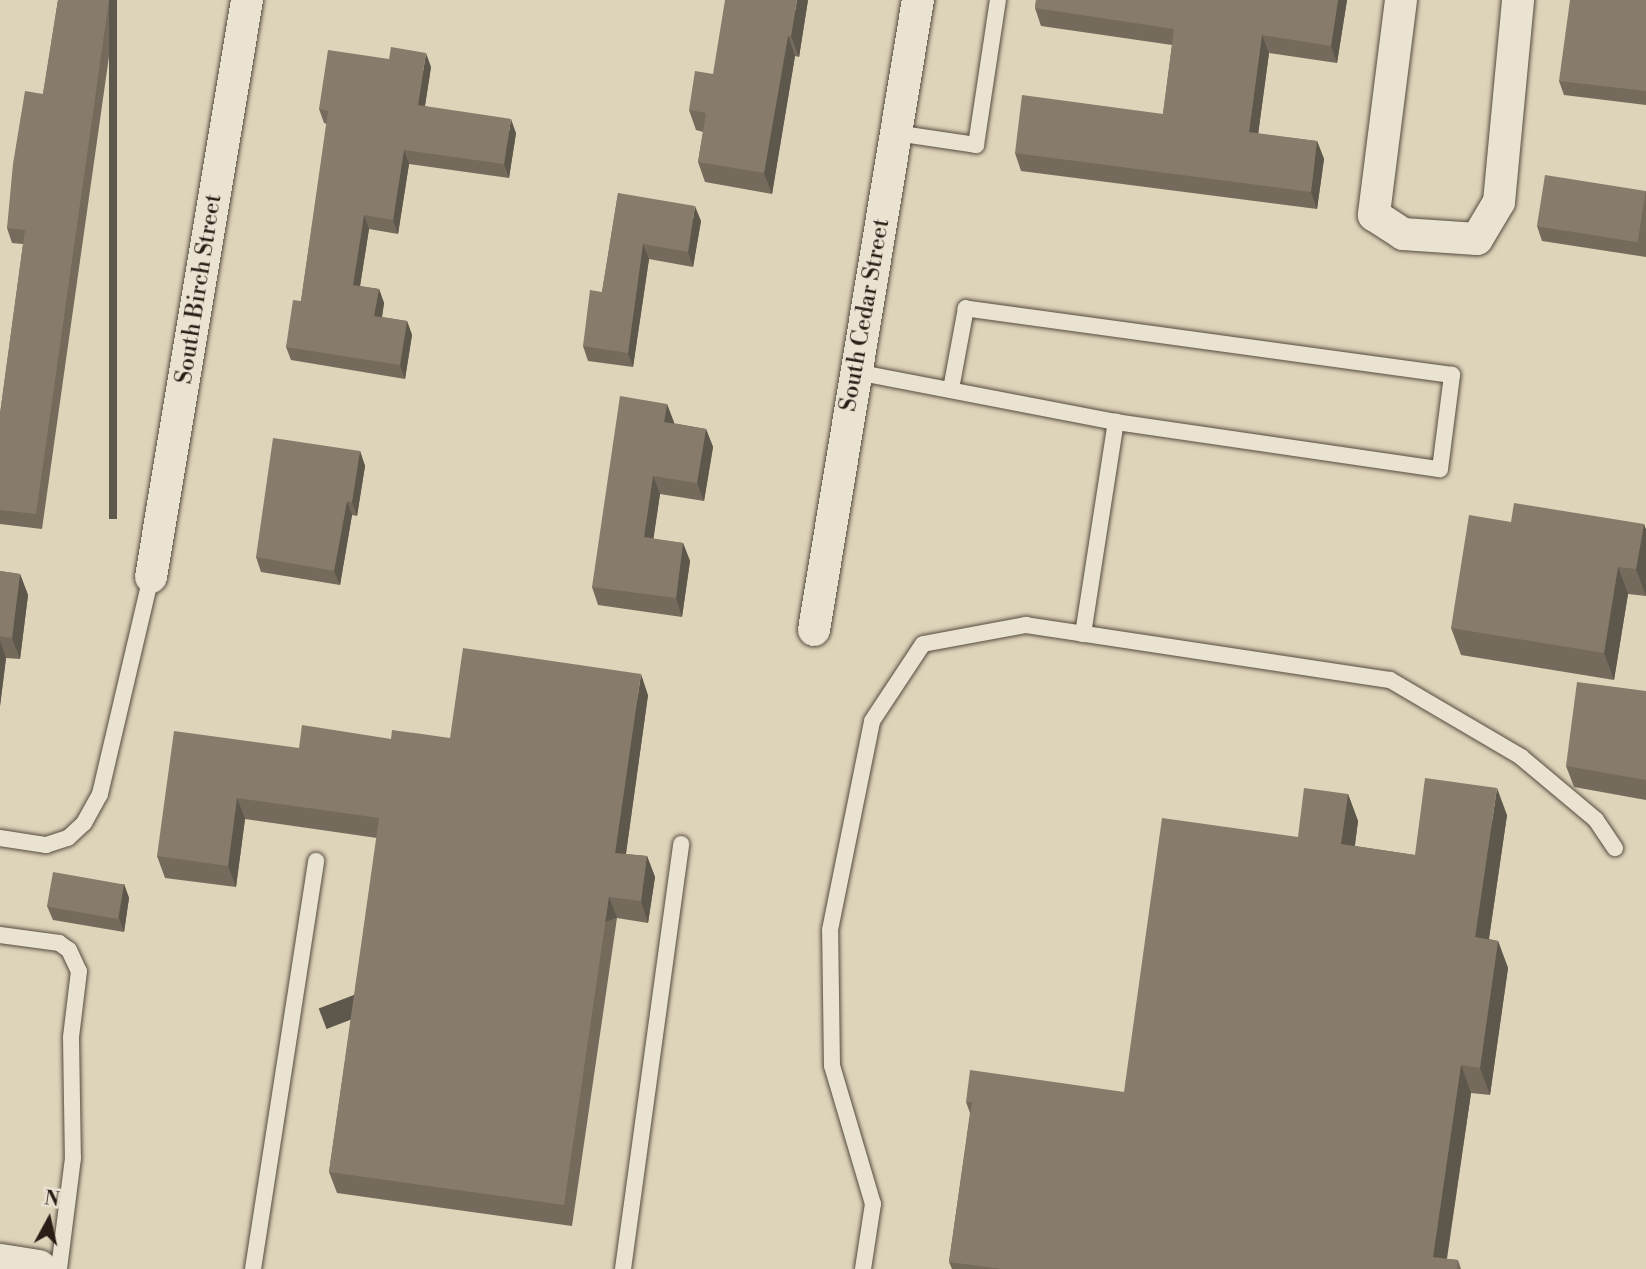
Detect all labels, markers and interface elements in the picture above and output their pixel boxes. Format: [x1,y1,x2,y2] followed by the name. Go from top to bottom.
[170,192,228,386] street label: South Birch Street
[834,216,896,414] street label: South Cedar Street
[14,1185,84,1255] north arrow
[43,1186,61,1212] text: N

